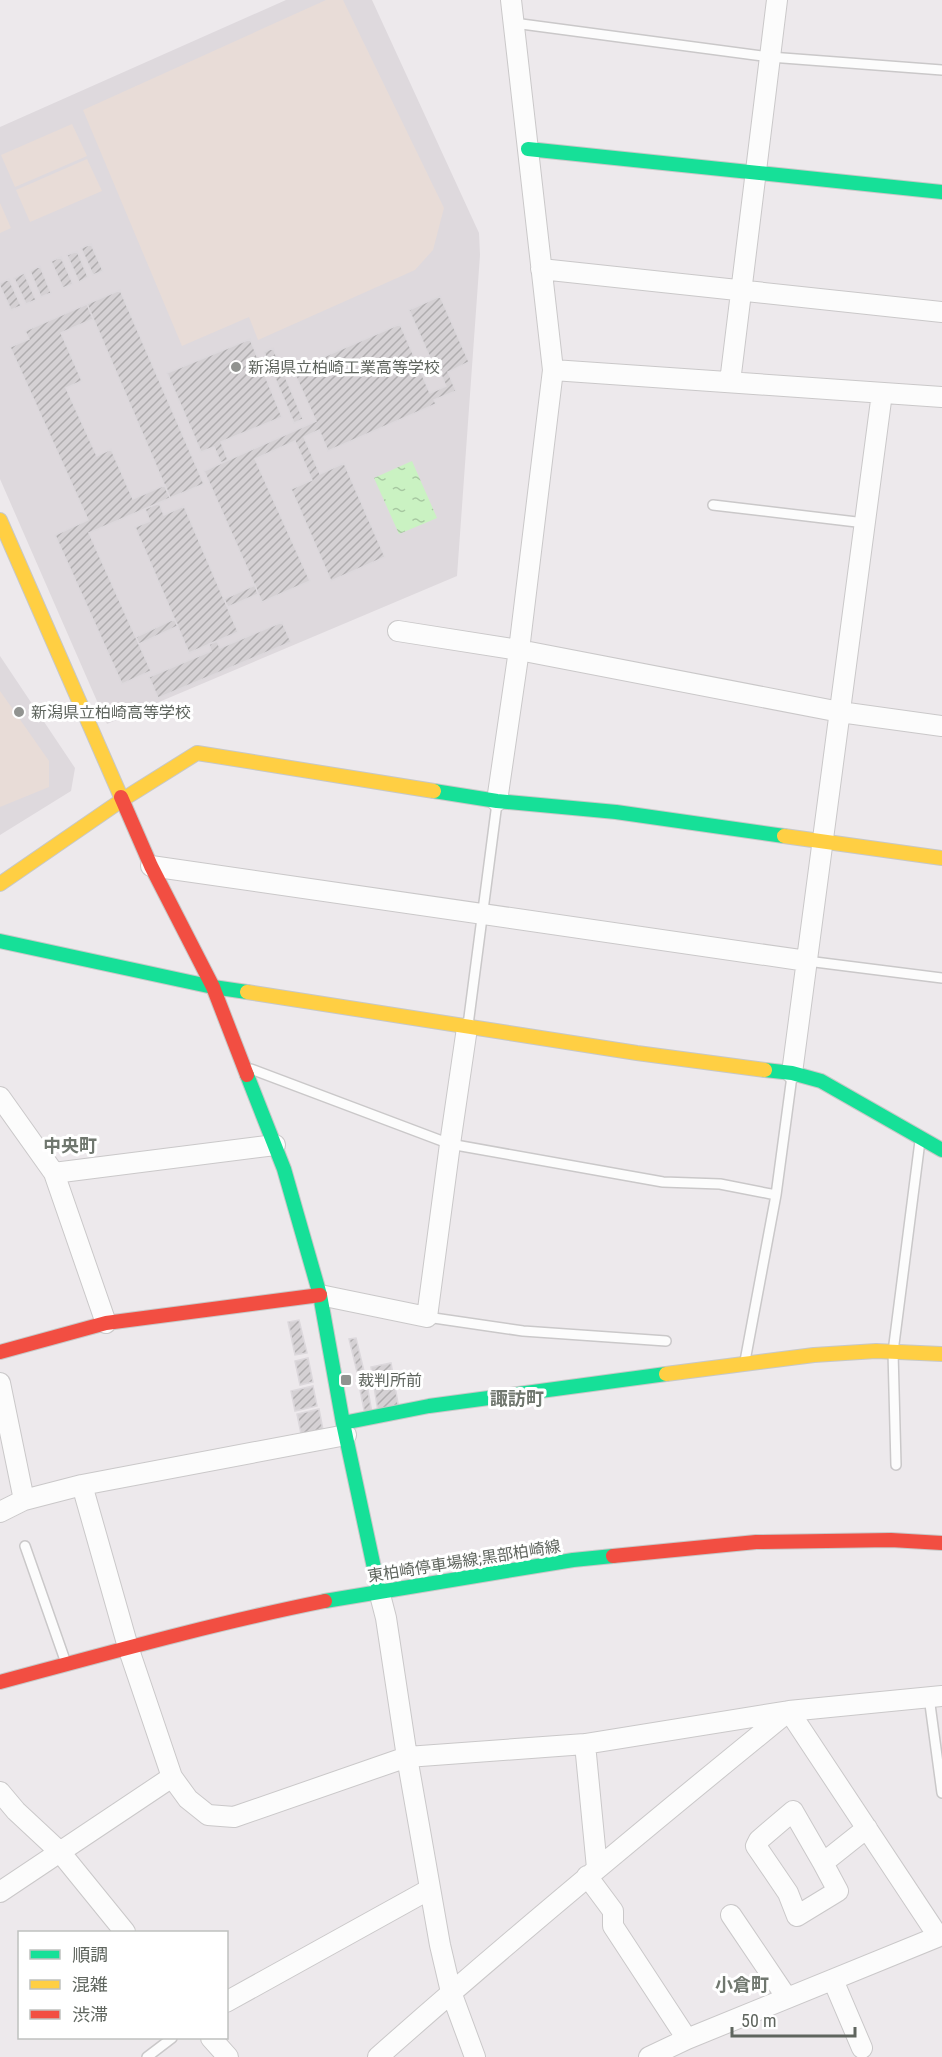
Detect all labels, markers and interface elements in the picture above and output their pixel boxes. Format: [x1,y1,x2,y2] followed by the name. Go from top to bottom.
[248,358,440,377] place label: 新潟県立柏崎工業高等学校
[229,360,243,374] marker: 新潟県立柏崎工業高等学校
[31,703,191,722] place label: 新潟県立柏崎高等学校
[12,705,26,719] marker: 新潟県立柏崎高等学校
[43,1135,97,1156] district label: 中央町
[358,1371,422,1390] place label: 裁判所前
[339,1373,353,1387] marker: 裁判所前
[490,1388,544,1409] district label: 諏訪町
[366,1536,562,1586] street label: 東柏崎停車場線;黒部柏崎線
[18,1931,228,2039] legend
[72,1944,108,1965] text: 順調
[72,1974,108,1995] text: 混雑
[715,1974,769,1995] district label: 小倉町
[732,2000,855,2038] scale bar
[72,2004,108,2025] text: 渋滞
[741,2010,776,2031] text: 50 m

